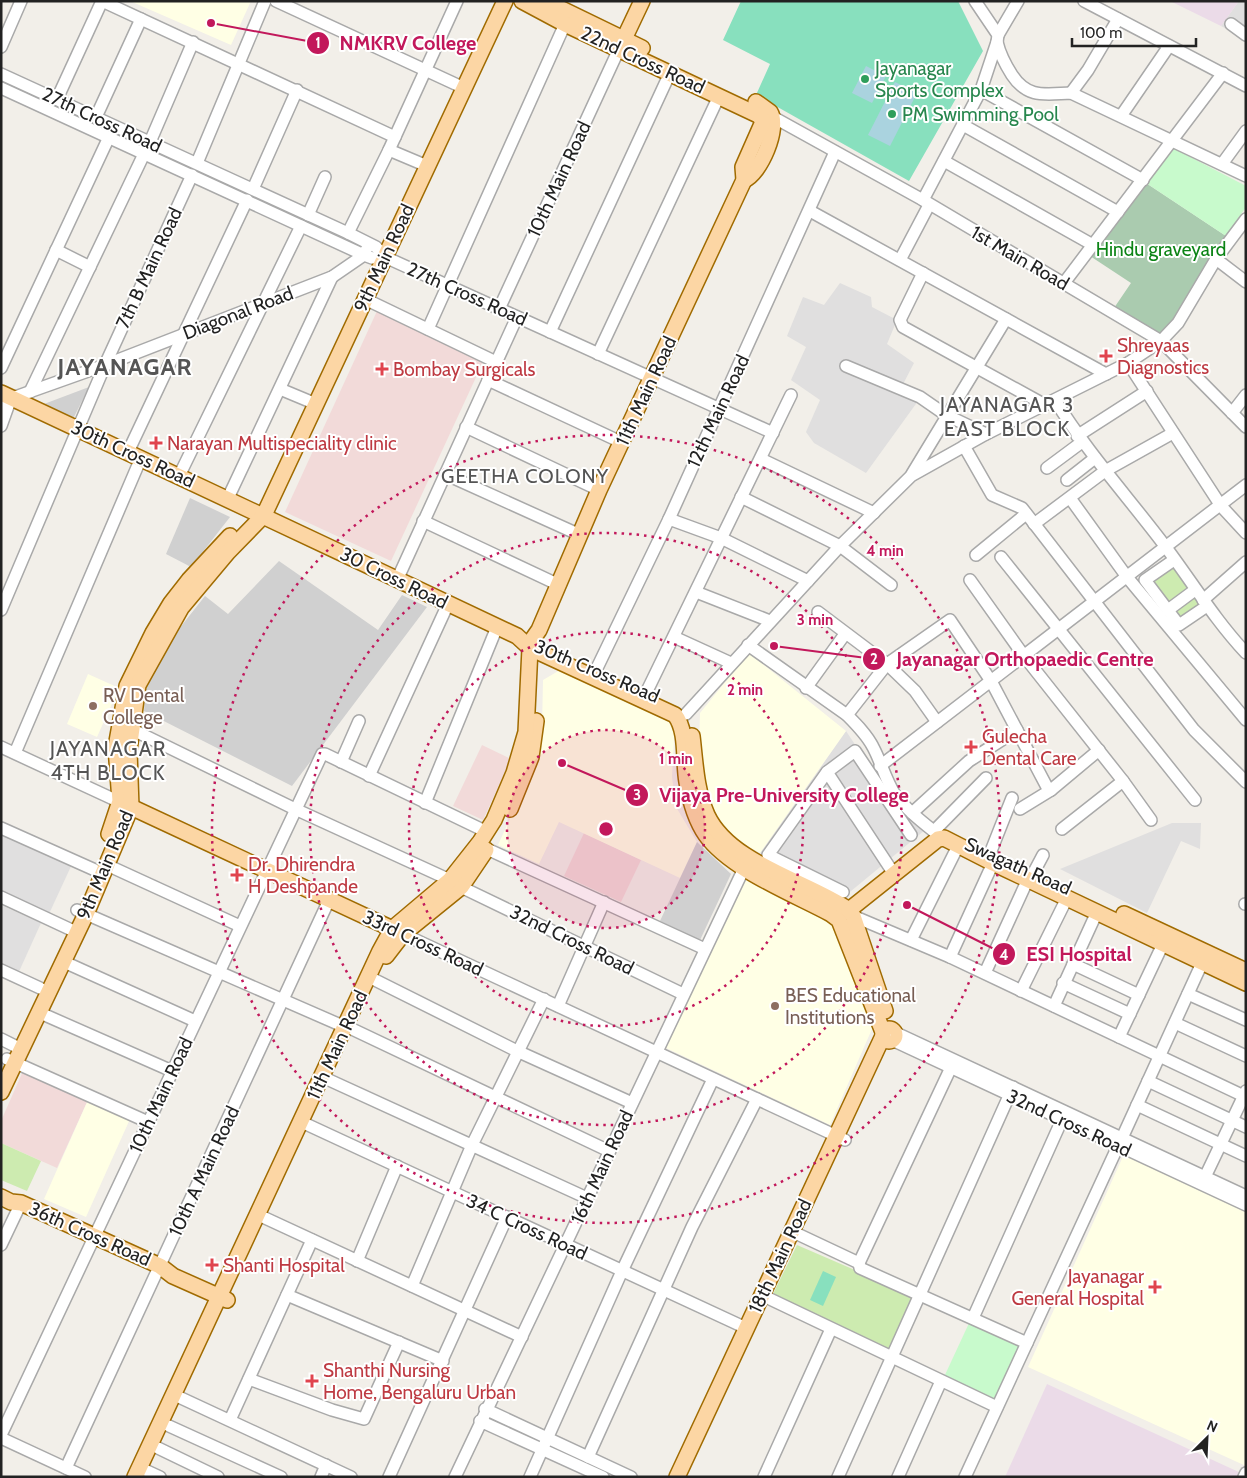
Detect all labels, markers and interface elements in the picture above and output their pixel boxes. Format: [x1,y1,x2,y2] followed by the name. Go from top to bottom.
[1072,15,1196,47] scale bar
[577,21,709,99] street label: 22nd Cross Road
[1080,24,1122,42] text: 100 m
[305,25,487,60] callout: NMKRV College
[340,31,476,55] text: NMKRV College
[315,34,321,52] text: 1
[874,57,1004,102] place label: Jayanagar Sports Complex
[859,73,871,85] marker: Jayanagar Sports Complex
[38,82,166,158] street label: 27th Cross Road
[902,103,1059,126] place label: PM Swimming Pool
[886,108,898,120] marker: PM Swimming Pool
[522,117,596,241] street label: 10th Main Road
[349,200,419,316] street label: 9th Main Road
[111,204,187,332] street label: 7th B Main Road
[967,221,1073,295] street label: 1st Main Road
[1096,238,1226,261] park label: Hindu graveyard
[403,257,531,331] street label: 27th Cross Road
[180,281,296,345] street label: Diagonal Road
[611,333,681,449] street label: 11th Main Road
[1117,334,1209,379] place label: Shreyaas Diagnostics
[1099,349,1113,363] marker: Shreyaas Diagnostics
[682,351,754,471] street label: 12th Main Road
[57,352,192,381] district label: JAYANAGAR
[393,358,536,381] place label: Bombay Surgicals
[375,362,389,376] marker: Bombay Surgicals
[939,392,1074,441] district label: JAYANAGAR 3 EAST BLOCK
[68,415,198,493] street label: 30th Cross Road
[167,432,397,455] place label: Narayan Multispeciality clinic
[149,436,163,450] marker: Narayan Multispeciality clinic
[441,464,609,488] district label: GEETHA COLONY
[336,542,452,614] street label: 30 Cross Road
[866,542,904,560] text: 4 min
[797,611,833,629] text: 3 min
[531,634,663,708] street label: 30th Cross Road
[862,641,1164,676] callout: Jayanagar Orthopaedic Centre
[896,647,1153,671] text: Jayanagar Orthopaedic Centre
[870,650,878,668] text: 2
[727,681,763,699] text: 2 min
[103,684,185,729] place label: RV Dental College
[87,700,99,712] marker: RV Dental College
[982,725,1077,770] place label: Gulecha Dental Care
[49,736,166,785] district label: JAYANAGAR 4TH BLOCK
[964,740,978,754] marker: Gulecha Dental Care
[659,750,693,768] text: 1 min
[624,777,919,812] callout: Vijaya Pre-University College
[659,783,909,807] text: Vijaya Pre-University College
[633,786,641,804] text: 3
[72,807,138,923] street label: 9th Main Road
[597,820,615,838] centre of rings
[961,832,1075,900] street label: Swagath Road
[248,853,358,898] place label: Dr. Dhirendra H Deshpande
[230,868,244,882] marker: Dr. Dhirendra H Deshpande
[506,900,638,980] street label: 32nd Cross Road
[359,905,487,981] street label: 33rd Cross Road
[991,937,1142,972] callout: ESI Hospital
[1026,942,1132,966] text: ESI Hospital
[999,946,1009,964] text: 4
[785,984,916,1029] place label: BES Educational Institutions
[302,987,372,1103] street label: 11th Main Road
[769,1000,781,1012] marker: BES Educational Institutions
[124,1033,198,1157] street label: 10th Main Road
[1003,1084,1135,1162] street label: 32nd Cross Road
[164,1102,244,1240] street label: 10th A Main Road
[566,1107,638,1227] street label: 16th Main Road
[463,1189,591,1265] street label: 34 C Cross Road
[744,1195,816,1317] street label: 18th Main Road
[25,1197,155,1271] street label: 36th Cross Road
[223,1254,345,1277] place label: Shanti Hospital
[205,1258,219,1272] marker: Shanti Hospital
[1011,1265,1145,1310] place label: Jayanagar General Hospital
[1148,1280,1162,1294] marker: Jayanagar General Hospital
[323,1359,516,1404] place label: Shanthi Nursing Home, Bengaluru Urban
[305,1374,319,1388] marker: Shanthi Nursing Home, Bengaluru Urban
[1182,1413,1232,1463] north arrow
[1204,1416,1220,1436] text: N

